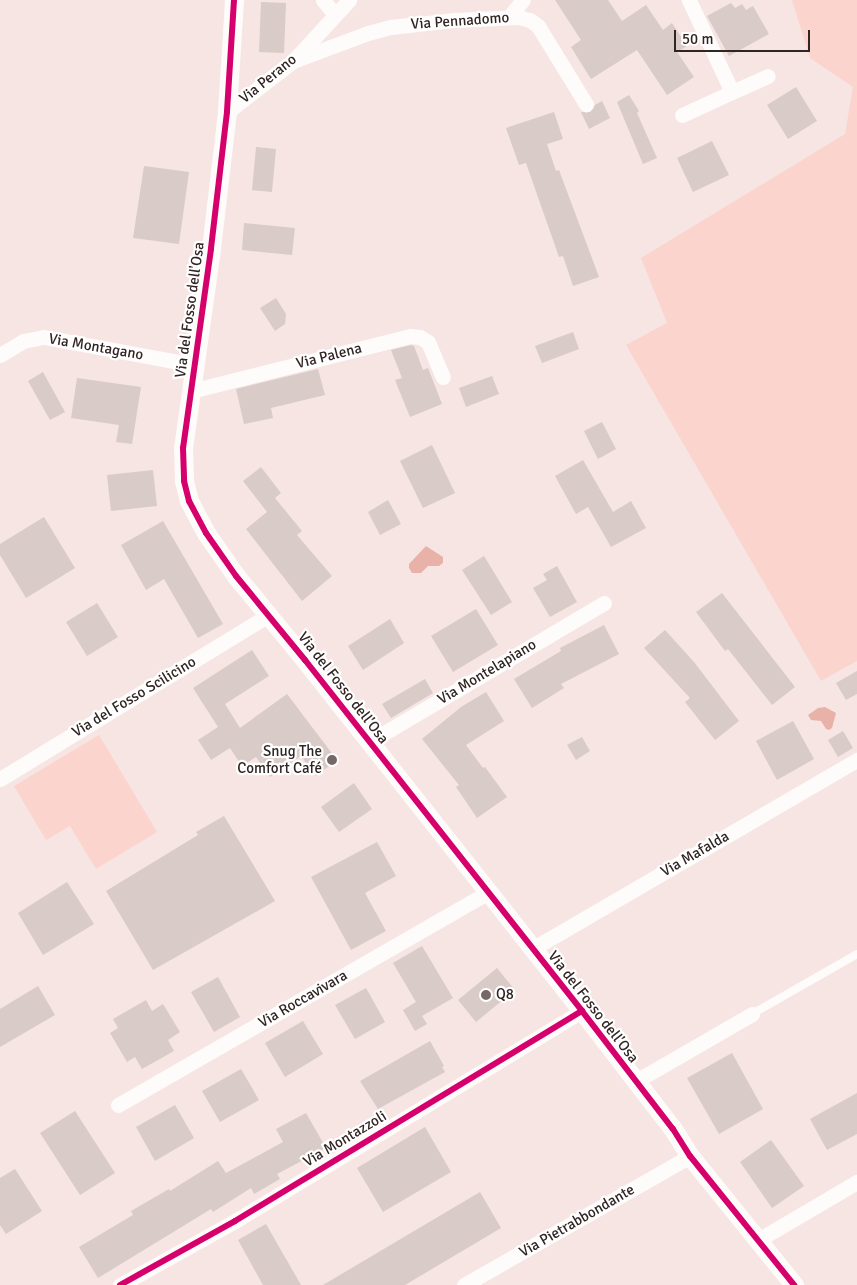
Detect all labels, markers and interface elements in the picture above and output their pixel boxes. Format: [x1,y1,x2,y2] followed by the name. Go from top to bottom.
[410,9,510,33] street label: Via Pennadomo
[677,20,813,52] scale bar
[682,30,713,48] text: 50 m
[236,51,300,107] street label: Via Perano
[172,241,208,379] street label: Via del Fosso dell'Osa
[47,330,145,364] street label: Via Montagano
[294,339,364,373] street label: Via Palena
[294,629,392,747] street label: Via del Fosso dell'Osa
[434,635,540,709] street label: Via Montelapiano
[69,653,199,741] street label: Via del Fosso Scilicino
[237,742,322,777] place label: Snug The Comfort Café
[326,754,338,766] marker: Snug The Comfort Café
[658,827,732,881] street label: Via Mafalda
[544,948,642,1066] street label: Via del Fosso dell'Osa
[255,966,351,1032] street label: Via Roccavivara
[496,986,514,1004] place label: Q8
[480,989,492,1001] marker: Q8
[300,1107,390,1171] street label: Via Montazzoli
[516,1181,638,1261] street label: Via Pietrabbondante

